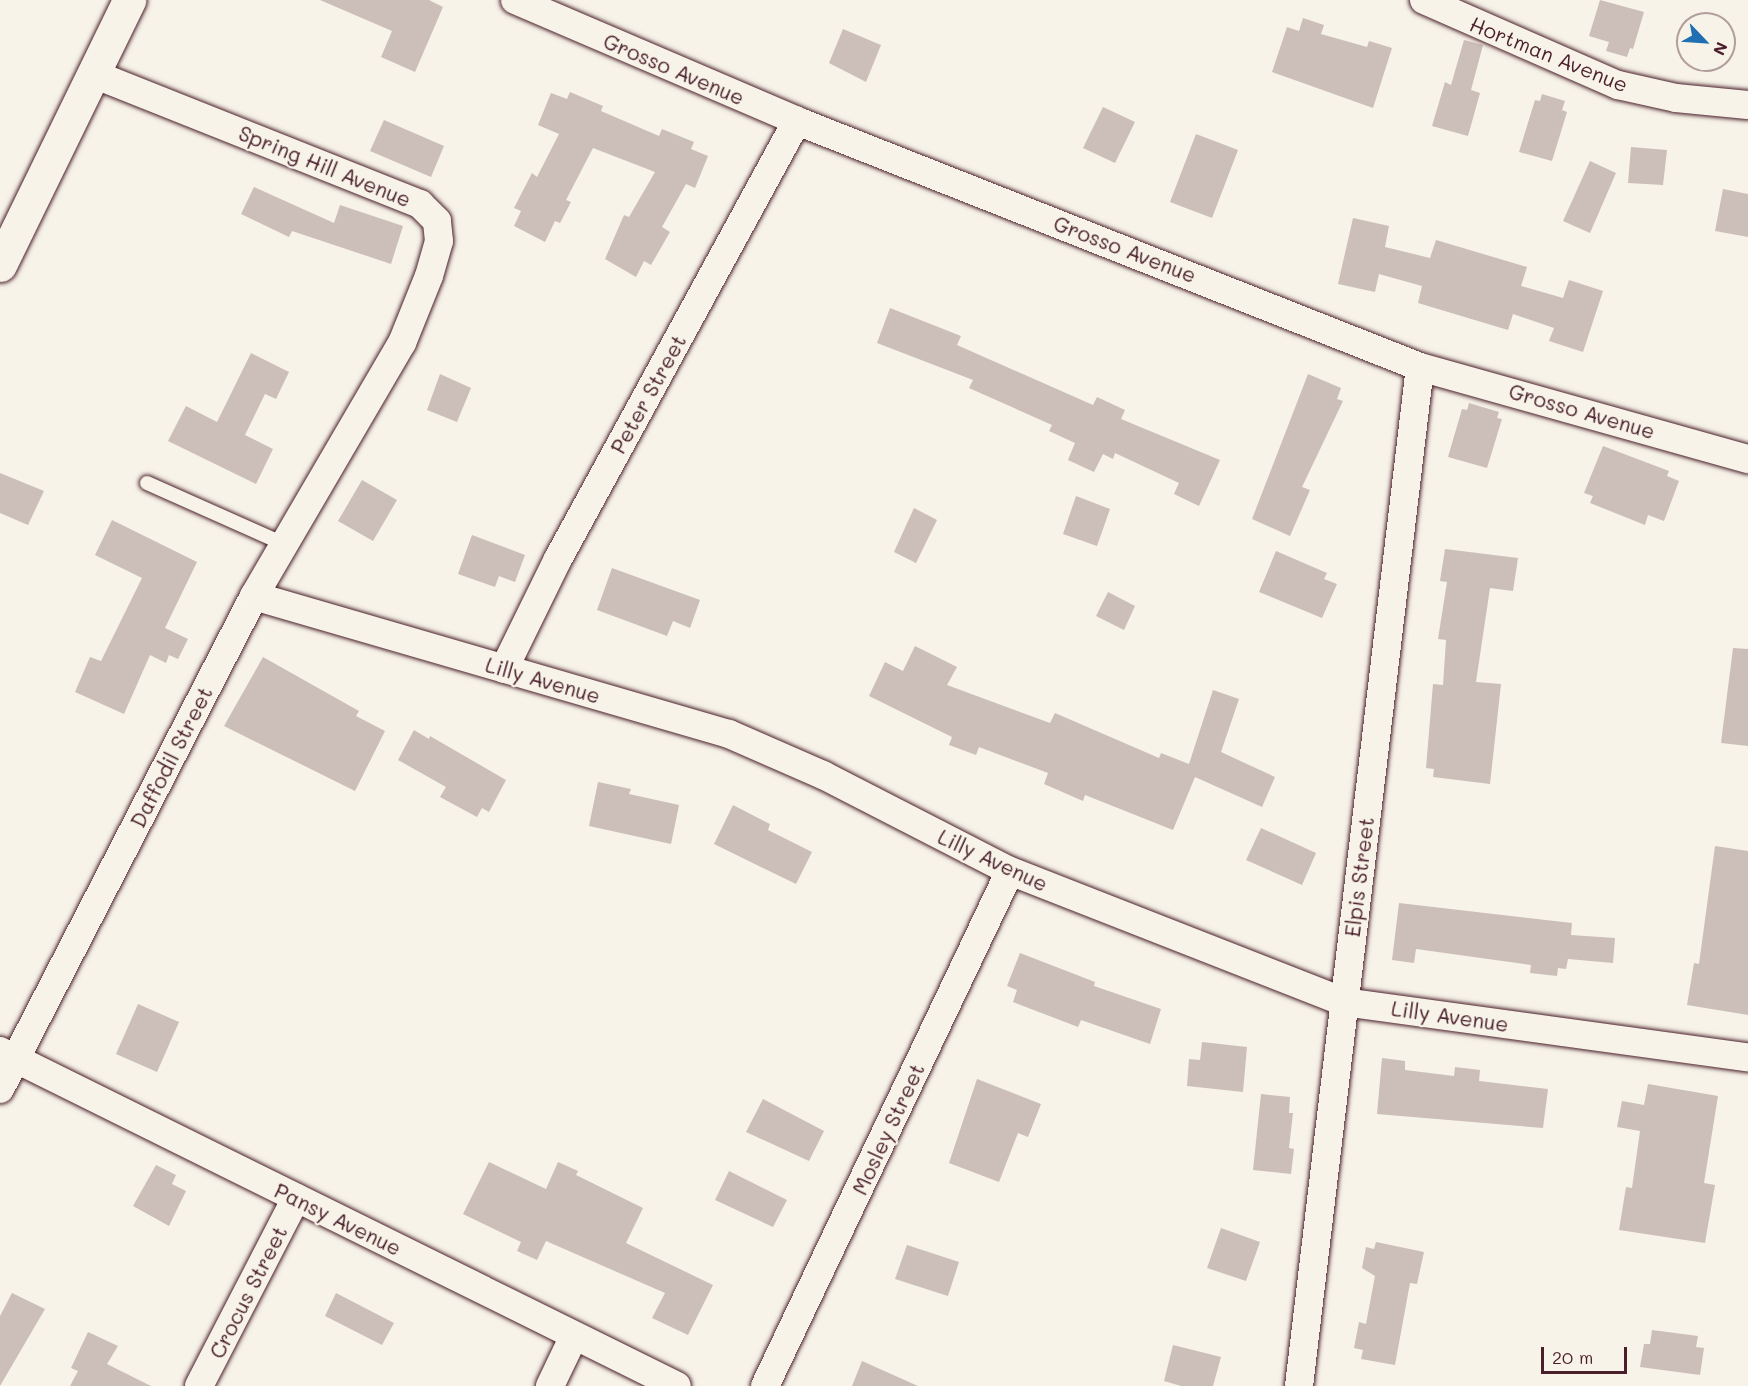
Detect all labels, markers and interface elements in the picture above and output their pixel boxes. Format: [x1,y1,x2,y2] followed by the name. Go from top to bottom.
[1466,11,1632,97] street label: Hortman Avenue
[1676,12,1736,72] north arrow
[600,28,748,110] street label: Grosso Avenue
[1709,39,1733,59] text: N
[235,120,415,212] street label: Spring Hill Avenue
[1050,210,1200,288] street label: Grosso Avenue
[605,330,691,458] street label: Peter Street
[1506,378,1658,444] street label: Grosso Avenue
[483,652,603,708] street label: Lilly Avenue
[125,682,217,832] street label: Daffodil Street
[1339,816,1379,938] street label: Elpis Street
[934,824,1052,896] street label: Lilly Avenue
[1390,995,1510,1037] street label: Lilly Avenue
[847,1059,929,1199] street label: Mosley Street
[270,1177,406,1261] street label: Pansy Avenue
[204,1221,292,1363] street label: Crocus Street
[1544,1335,1630,1373] scale bar
[1552,1345,1593,1369] text: 20 m

